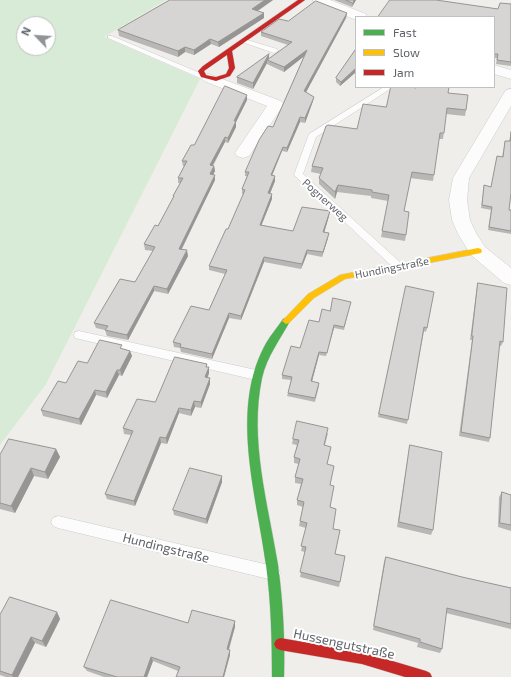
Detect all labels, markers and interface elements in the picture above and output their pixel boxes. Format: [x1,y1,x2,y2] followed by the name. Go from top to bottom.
[16,16,56,56] north arrow
[355,16,495,88] legend
[18,25,33,37] text: N
[393,25,416,39] text: Fast
[393,45,420,59] text: Slow
[393,65,414,79] text: Jam
[300,176,350,224] street label: Pognerweg
[354,254,430,282] street label: Hundingstraße
[121,530,211,566] street label: Hundingstraße
[292,626,396,662] street label: Hussengutstraße

